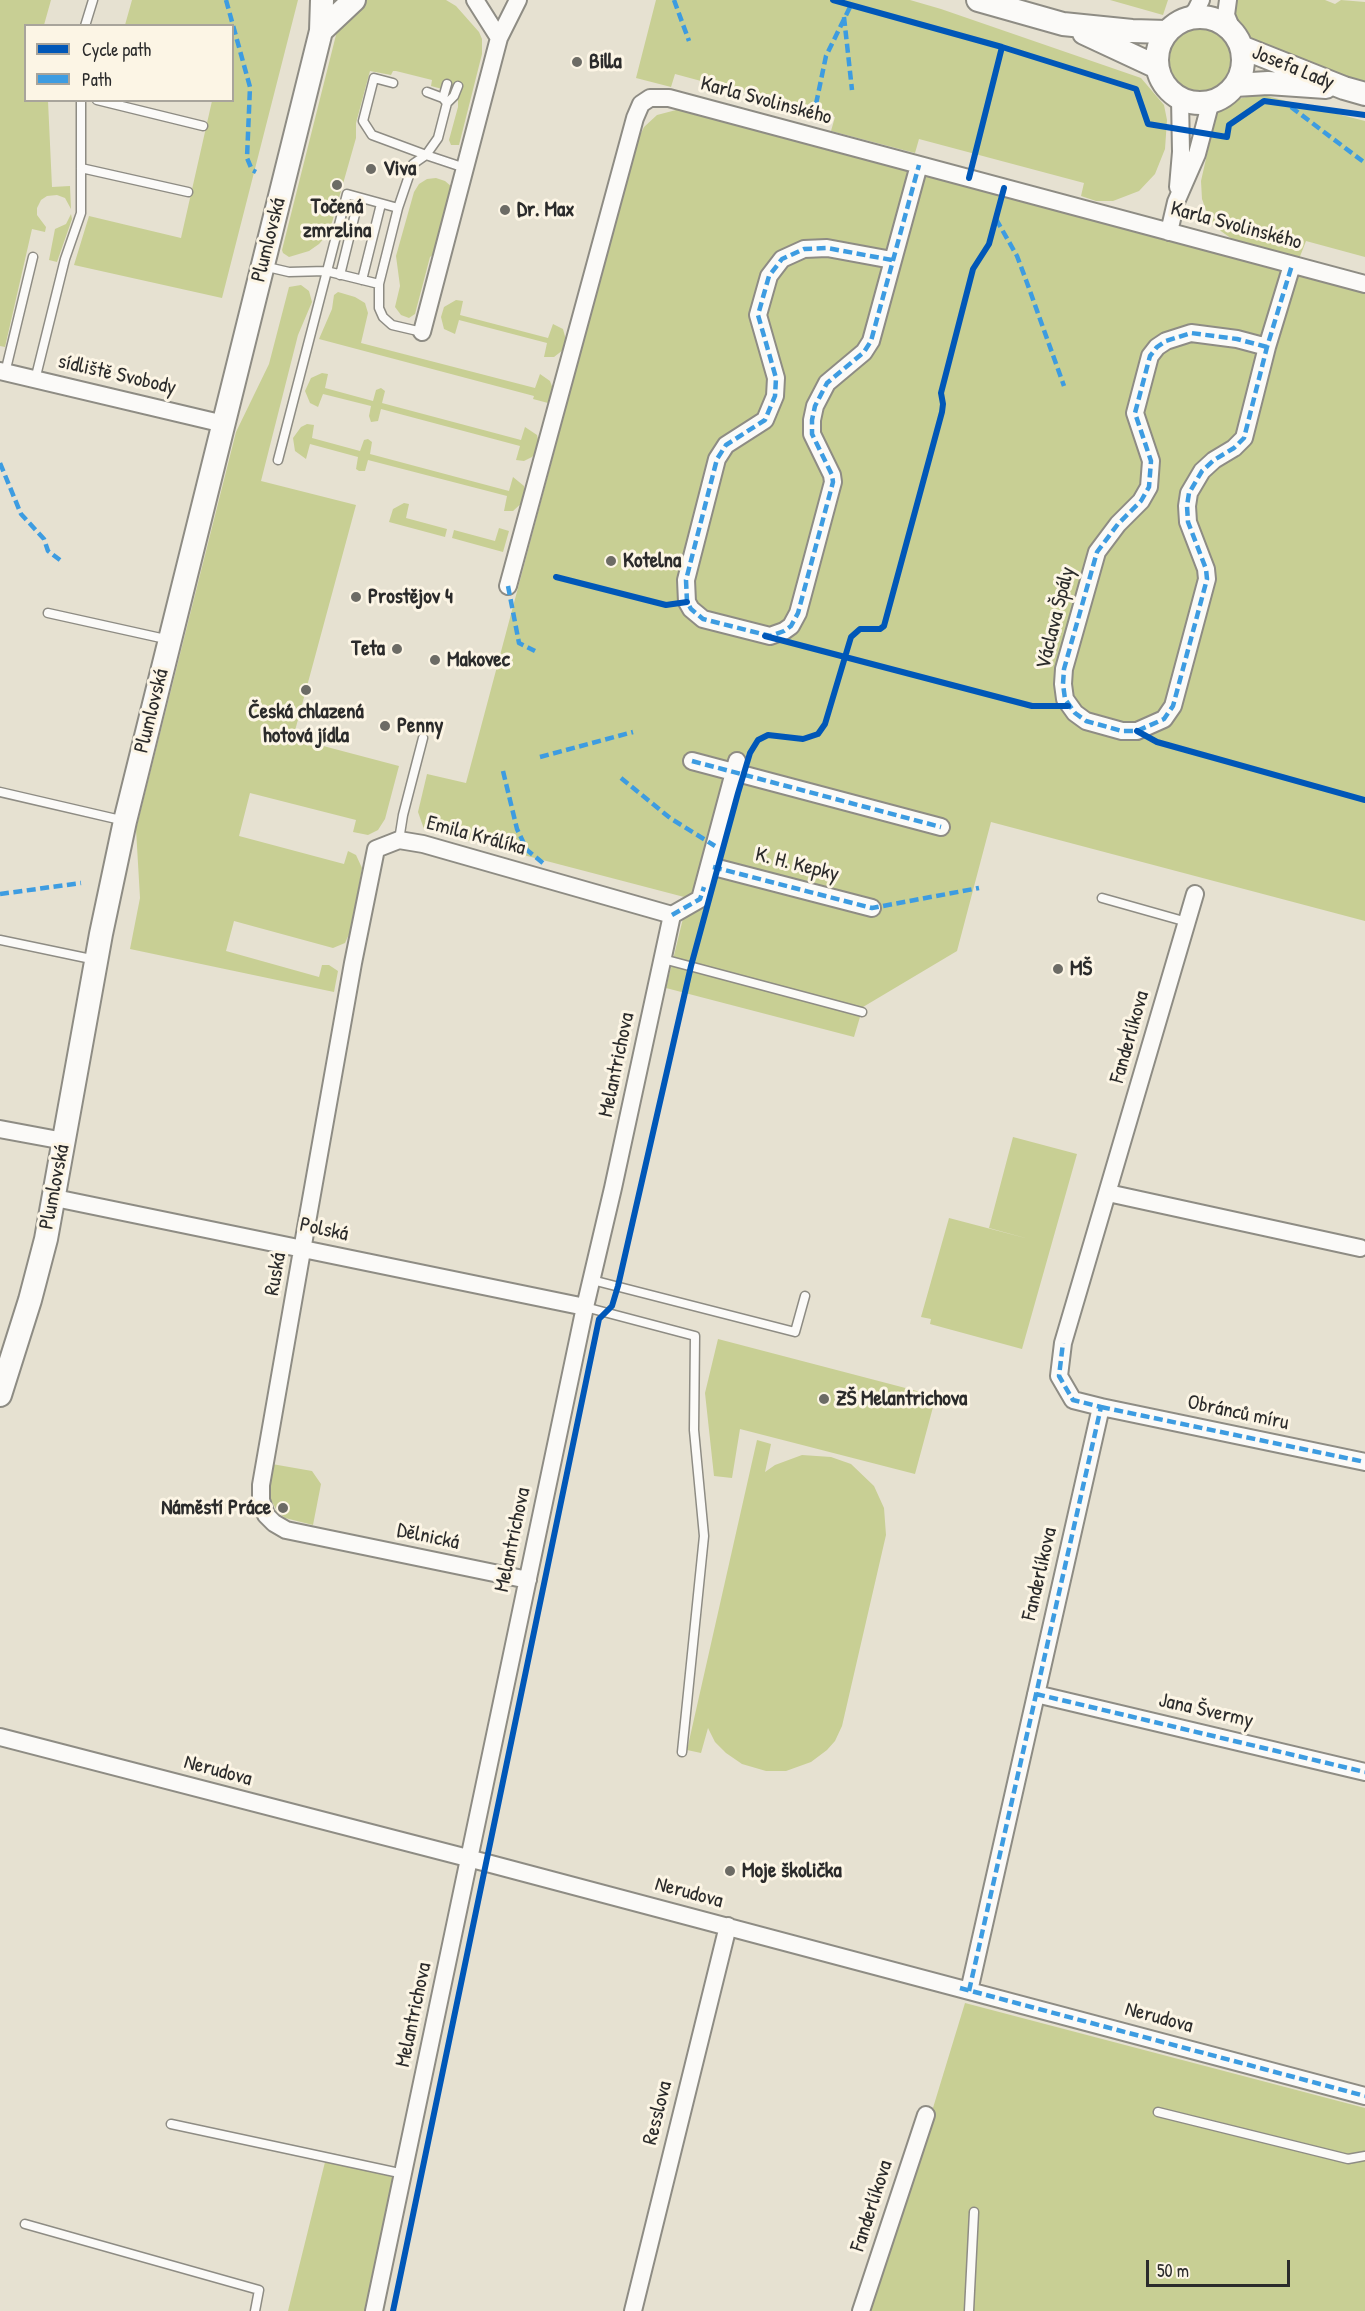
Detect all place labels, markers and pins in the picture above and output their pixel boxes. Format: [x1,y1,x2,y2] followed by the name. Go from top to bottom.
[589,49,622,75] place label: Billa
[570,55,584,69] marker: Billa
[383,156,416,182] place label: Viva
[364,162,378,176] marker: Viva
[330,178,344,192] marker: Točená zmrzlina
[303,194,371,244] place label: Točená zmrzlina
[517,197,575,223] place label: Dr. Max
[498,203,512,217] marker: Dr. Max
[623,548,681,574] place label: Kotelna
[604,554,618,568] marker: Kotelna
[368,584,453,610] place label: Prostějov 4
[349,590,363,604] marker: Prostějov 4
[351,636,385,662] place label: Teta
[390,642,404,656] marker: Teta
[447,647,510,673] place label: Makovec
[428,653,442,667] marker: Makovec
[299,683,313,697] marker: Česká chlazená hotová jídla
[248,699,364,749] place label: Česká chlazená hotová jídla
[397,713,443,739] place label: Penny
[378,719,392,733] marker: Penny
[1070,956,1092,982] place label: MŠ
[1051,962,1065,976] marker: MŠ
[836,1386,967,1412] place label: ZŠ Melantrichova
[817,1392,831,1406] marker: ZŠ Melantrichova
[161,1495,271,1521] place label: Náměstí Práce
[276,1501,290,1515] marker: Náměstí Práce
[742,1858,842,1884] place label: Moje školička
[723,1864,737,1878] marker: Moje školička

